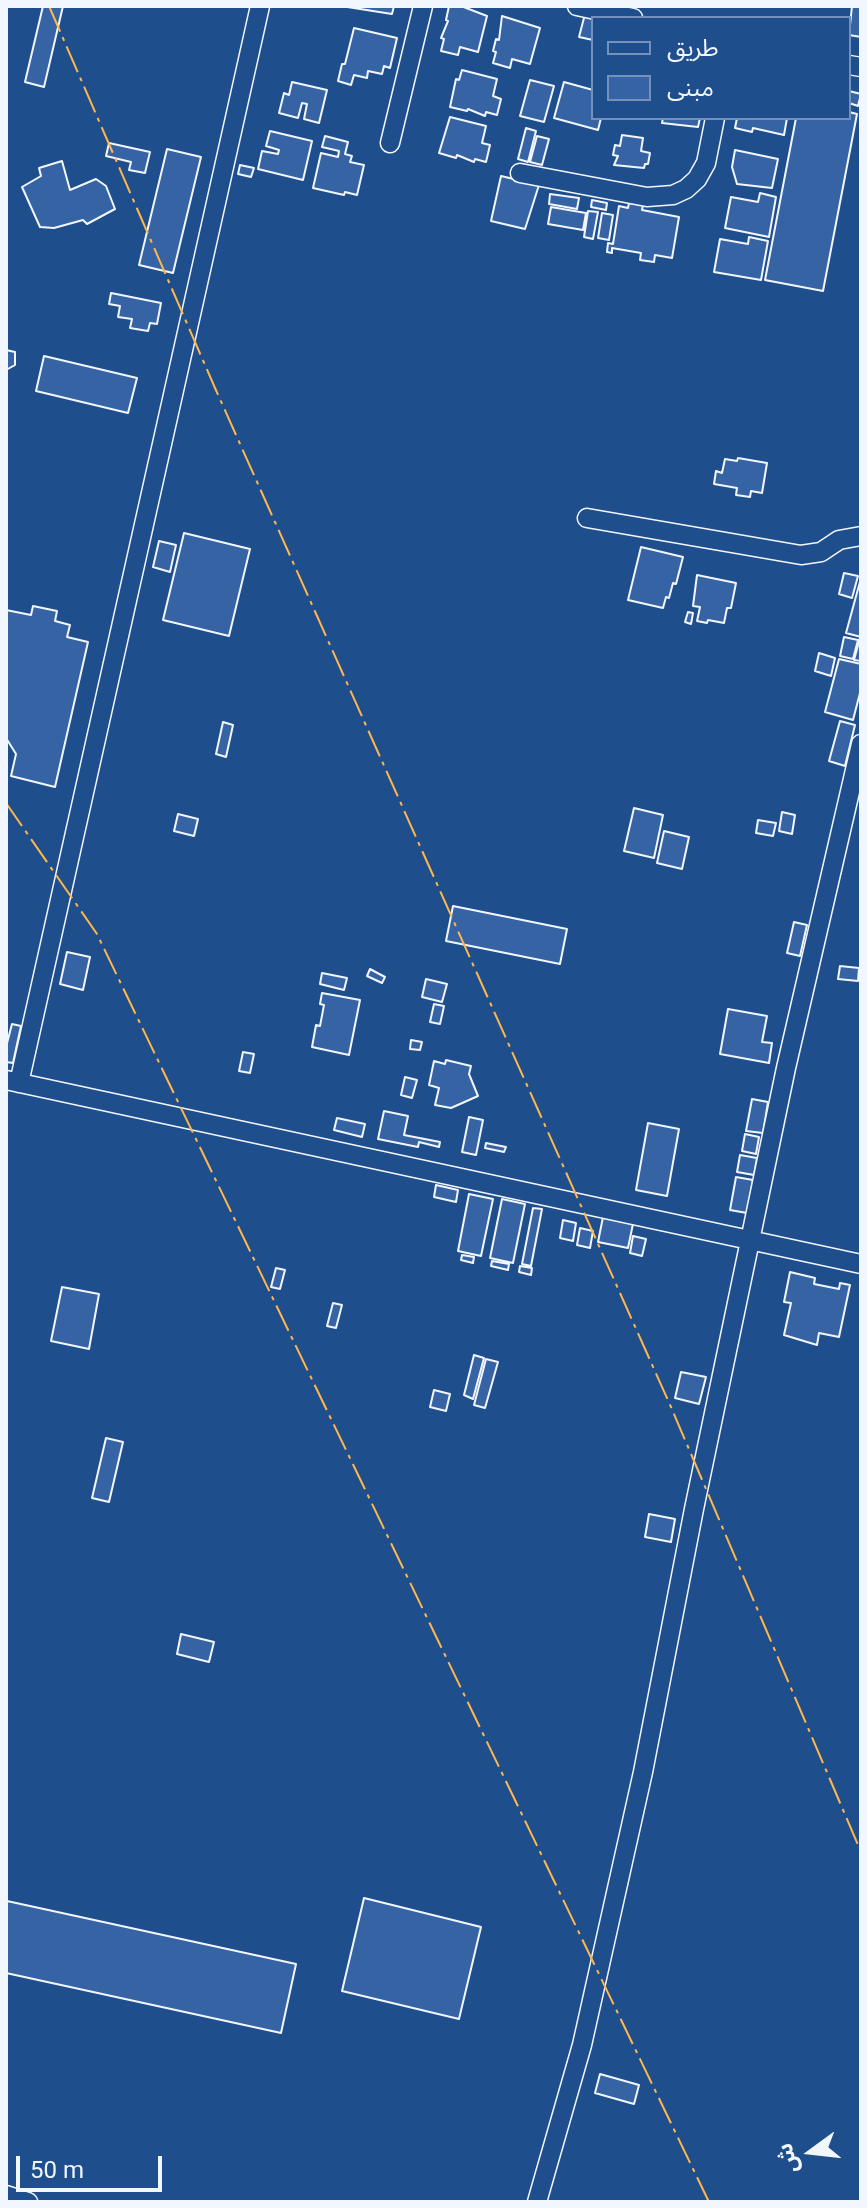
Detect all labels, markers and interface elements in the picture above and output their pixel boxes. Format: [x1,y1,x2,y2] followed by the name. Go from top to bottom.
[591,16,851,120] legend
[667,34,719,62] text: طريق
[667,74,714,102] text: مبنى
[771,2112,851,2192] north arrow
[20,2140,166,2190] scale bar
[771,2141,803,2176] text: ش
[30,2156,84,2184] text: 50 m

